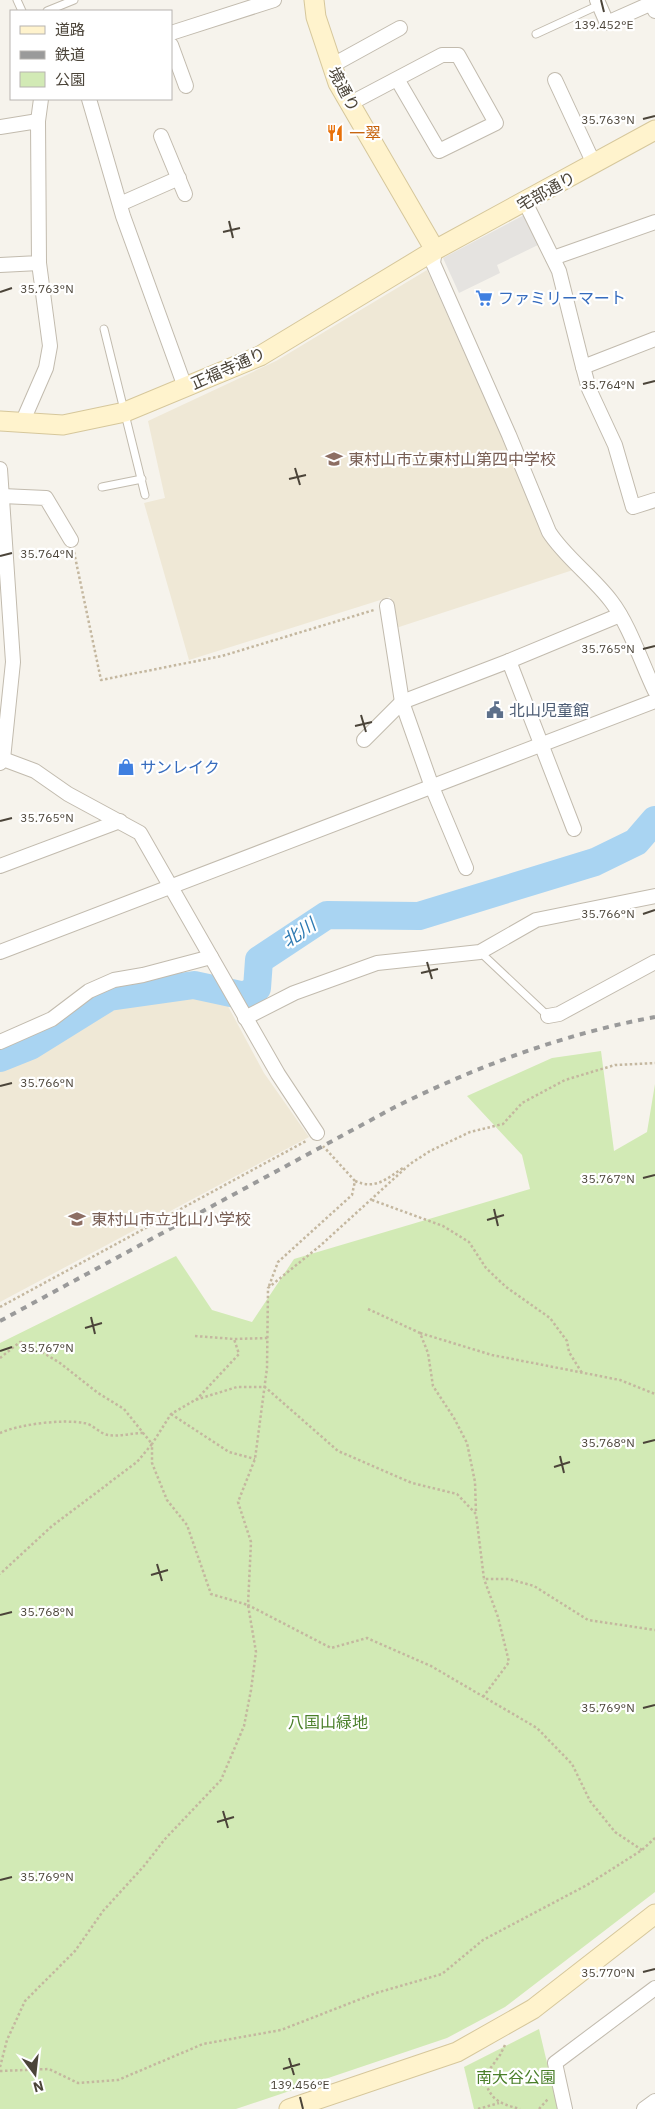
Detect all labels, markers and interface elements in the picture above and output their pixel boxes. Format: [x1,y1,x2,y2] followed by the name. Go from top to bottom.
[10,10,172,100] legend
[574,17,634,32] text: 139.452°E
[55,20,85,39] text: 道路
[55,45,85,64] text: 鉄道
[324,63,364,115] street label: 境通り
[55,70,85,89] text: 公園
[581,112,635,127] text: 35.763°N
[325,123,345,143] restaurant icon: 一翠
[349,123,381,143] place label: 一翠
[513,167,579,215] street label: 宅部通り
[20,281,74,296] text: 35.763°N
[474,288,494,308] supermarket icon: ファミリーマート
[498,288,626,308] place label: ファミリーマート
[187,343,269,393] street label: 正福寺通り
[581,377,635,392] text: 35.764°N
[324,449,344,469] school or university icon: 東村山市立東村山第四中学校
[348,449,556,469] place label: 東村山市立東村山第四中学校
[20,546,74,561] text: 35.764°N
[581,641,635,656] text: 35.765°N
[485,700,505,720] public building icon: 北山児童館
[509,700,589,720] place label: 北山児童館
[116,757,136,777] shop icon: サンレイク
[140,757,220,777] place label: サンレイク
[20,810,74,825] text: 35.765°N
[581,906,635,921] text: 35.766°N
[277,912,322,952] water label: 北川
[20,1075,74,1090] text: 35.766°N
[581,1171,635,1186] text: 35.767°N
[67,1209,87,1229] school or university icon: 東村山市立北山小学校
[91,1209,251,1229] place label: 東村山市立北山小学校
[20,1340,74,1355] text: 35.767°N
[581,1435,635,1450] text: 35.768°N
[20,1604,74,1619] text: 35.768°N
[581,1700,635,1715] text: 35.769°N
[288,1712,368,1732] park label: 八国山緑地
[20,1869,74,1884] text: 35.769°N
[581,1965,635,1980] text: 35.770°N
[10,2049,60,2099] north arrow
[476,2067,556,2087] park label: 南大谷公園
[31,2077,46,2097] text: N
[270,2077,330,2092] text: 139.456°E

